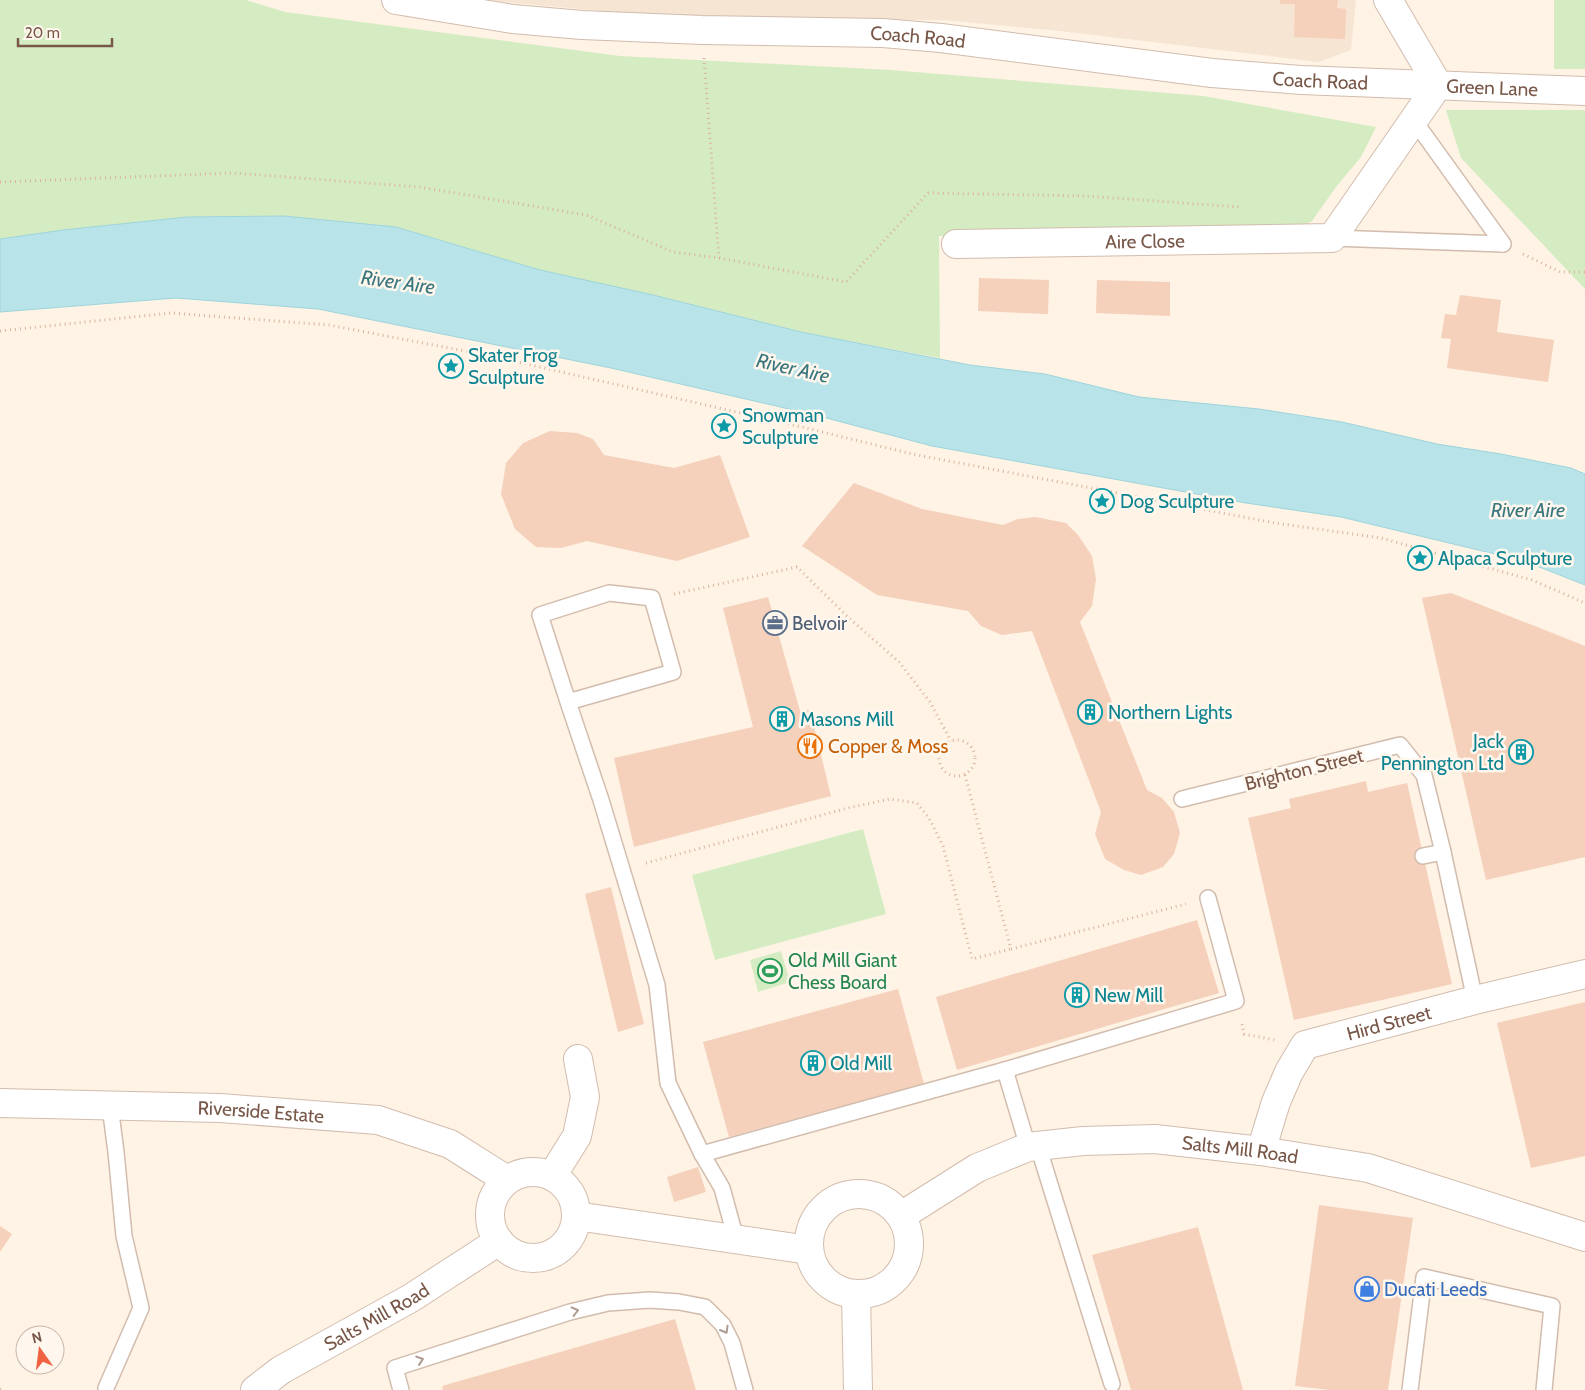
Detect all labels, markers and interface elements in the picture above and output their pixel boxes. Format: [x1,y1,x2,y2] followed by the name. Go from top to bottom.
[18,15,111,47] scale bar
[870,22,967,53] street label: Coach Road
[25,24,60,42] text: 20 m
[1272,67,1368,95] street label: Coach Road
[1446,75,1539,101] street label: Green Lane
[1105,229,1185,254] street label: Aire Close
[360,265,436,299] water label: River Aire
[468,344,558,389] place label: Skater Frog Sculpture
[754,348,832,388] water label: River Aire
[438,353,464,379] place icon: Skater Frog Sculpture
[742,404,824,449] place label: Snowman Sculpture
[711,413,737,439] place icon: Snowman Sculpture
[1089,488,1115,514] place icon: Dog Sculpture
[1120,490,1235,513] place label: Dog Sculpture
[1491,498,1565,522] water label: River Aire
[1407,545,1433,571] place icon: Alpaca Sculpture
[1438,547,1573,570] place label: Alpaca Sculpture
[762,610,788,636] office icon: Belvoir
[792,612,847,635] place label: Belvoir
[1077,699,1103,725] building icon: Northern Lights
[1108,701,1232,724] place label: Northern Lights
[769,706,795,732] building icon: Masons Mill
[800,708,894,731] place label: Masons Mill
[1381,730,1504,775] place label: Jack Pennington Ltd
[797,733,823,759] restaurant icon: Copper & Moss
[828,735,948,758] place label: Copper & Moss
[1508,739,1534,765] building icon: Jack Pennington Ltd
[1242,744,1366,795] street label: Brighton Street
[788,949,898,994] place label: Old Mill Giant Chess Board
[757,958,783,984] sports icon: Old Mill Giant Chess Board
[1064,982,1090,1008] building icon: New Mill
[1094,984,1164,1007] place label: New Mill
[1344,1001,1434,1046] street label: Hird Street
[800,1050,826,1076] building icon: Old Mill
[830,1052,892,1075] place label: Old Mill
[197,1096,325,1128] street label: Riverside Estate
[1181,1131,1300,1169] street label: Salts Mill Road
[1354,1276,1380,1302] shop icon: Ducati Leeds
[320,1278,434,1356] street label: Salts Mill Road
[1384,1278,1487,1301] place label: Ducati Leeds
[571,1306,580,1317] one-way arrow
[15,1325,65,1375] north arrow
[719,1325,729,1334] one-way arrow
[30,1327,44,1347] text: N
[416,1356,424,1366] one-way arrow

